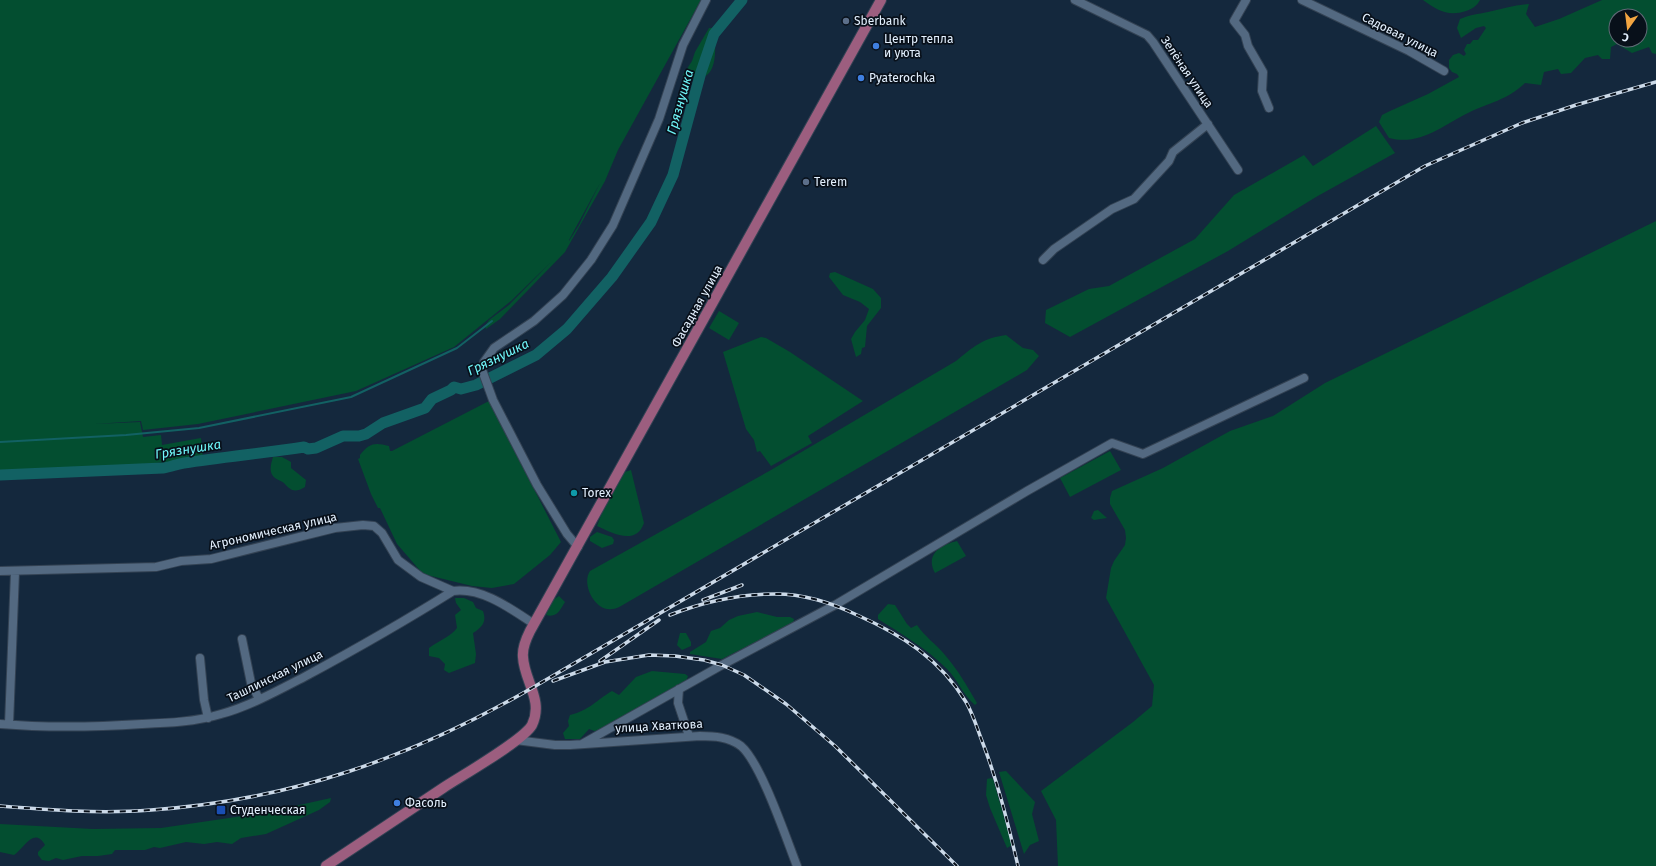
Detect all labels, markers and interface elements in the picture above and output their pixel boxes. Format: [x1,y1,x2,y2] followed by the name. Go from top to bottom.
[1608,8,1648,48] north arrow
[1360,10,1440,60] street label: Садовая улица
[854,14,906,28] place label: Sberbank
[841,16,851,26] marker: Sberbank
[1620,30,1630,44] text: С
[884,32,954,60] place label: Центр тепла и уюта
[1158,34,1216,110] street label: Зелёная улица
[871,41,881,51] marker: Центр тепла и уюта
[664,68,696,136] water label: Грязнушка
[869,71,935,85] place label: Pyaterochka
[856,73,866,83] marker: Pyaterochka
[814,175,847,189] place label: Terem
[801,177,811,187] marker: Terem
[669,262,725,350] street label: Фасадная улица
[465,336,531,378] water label: Грязнушка
[154,436,222,462] water label: Грязнушка
[582,486,611,500] place label: Torex
[569,488,579,498] marker: Torex
[208,510,338,552] street label: Агрономическая улица
[225,647,325,705] street label: Ташлинская улица
[615,717,703,735] street label: улица Хваткова
[405,796,447,810] place label: Фасоль
[392,798,402,808] marker: Фасоль
[230,803,306,817] place label: Студенческая
[215,804,227,816] marker: Студенческая

